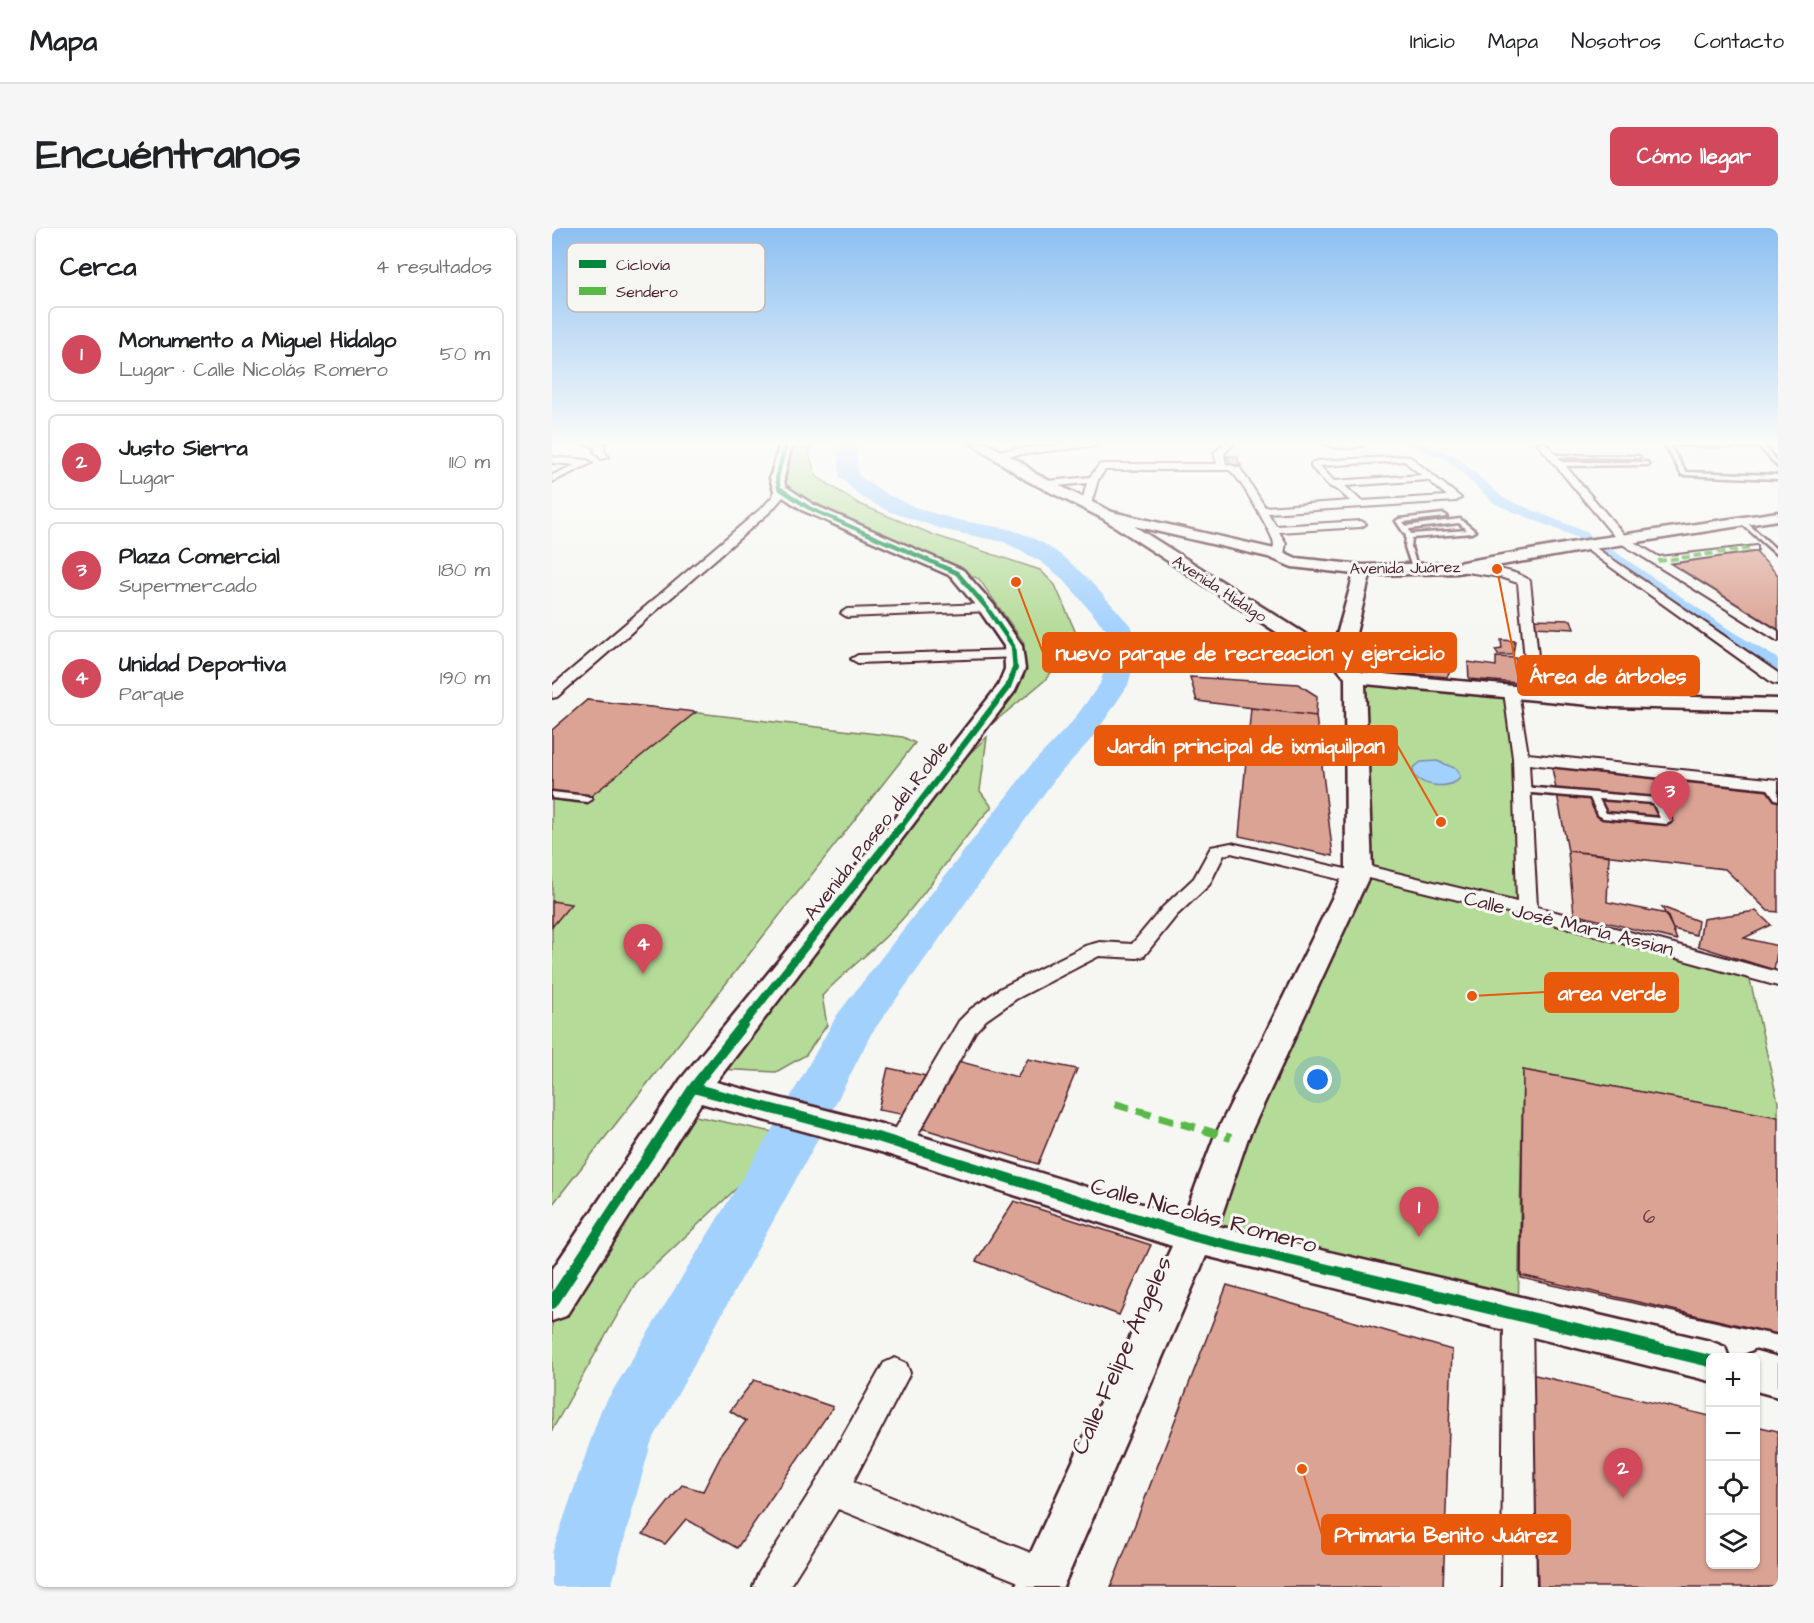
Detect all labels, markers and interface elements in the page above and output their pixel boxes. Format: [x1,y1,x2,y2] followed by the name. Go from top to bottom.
[30,22,97,61] text: Mapa
[1410,27,1455,56] text: Inicio
[1488,27,1538,56] text: Mapa
[1571,27,1661,56] text: Nosotros
[1694,27,1784,56] text: Contacto
[36,127,301,185] text: Encuéntranos
[1610,127,1778,186] button: Cómo llegar
[567,243,765,312] legend
[60,249,137,285] text: Cerca
[375,253,492,281] text: 4 resultados
[616,254,670,276] text: Ciclovía
[616,281,678,303] text: Sendero
[119,325,396,356] text: Monumento a Miguel Hidalgo
[80,340,83,368] text: 1
[440,340,490,368] text: 50 m
[119,356,388,384] text: Lugar · Calle Nicolás Romero
[119,433,248,464] text: Justo Sierra
[76,448,87,476] text: 2
[449,448,490,476] text: 110 m
[119,464,175,492] text: Lugar
[119,541,280,572] text: Plaza Comercial
[1167,550,1271,628] street label: Avenida Hidalgo
[76,556,87,584] text: 3
[438,556,490,584] text: 180 m
[1350,556,1461,580] street label: Avenida Juárez
[119,572,257,600] text: Supermercado
[1043,633,1456,672] callout: nuevo parque de recreacion y ejercicio
[1055,639,1445,671] text: nuevo parque de recreacion y ejercicio
[119,649,286,680] text: Unidad Deportiva
[1518,656,1699,695] callout: Área de árboles
[1529,662,1687,691] text: Área de árboles
[75,664,88,692] text: 4
[440,664,490,692] text: 190 m
[119,680,184,708] text: Parque
[1095,726,1397,765] callout: Jardín principal de ixmiquilpan
[1106,732,1385,762] text: Jardín principal de ixmiquilpan
[798,735,956,926] street label: Avenida Paseo del Roble
[1650,772,1690,821] pin: 3
[1461,884,1677,964] street label: Calle José María Assian
[624,924,662,974] pin: 4
[1545,973,1678,1012] callout: area verde
[1557,979,1667,1008] text: area verde
[1303,1065,1332,1094] your location
[1087,1169,1321,1263] street label: Calle Nicolás Romero
[1400,1188,1438,1237] pin: 1
[1643,1203,1656,1231] house number: 6
[1063,1251,1182,1460] street label: Calle Felipe Ángeles
[1706,1353,1760,1569] map controls
[1706,1353,1760,1407] button: +
[1706,1407,1760,1461] button: −
[1604,1448,1642,1498] pin: 2
[1706,1461,1760,1515] button: locate
[1322,1515,1570,1554] callout: Primaria Benito Juárez
[1706,1515,1760,1569] button: layers
[1334,1521,1558,1550] text: Primaria Benito Juárez

